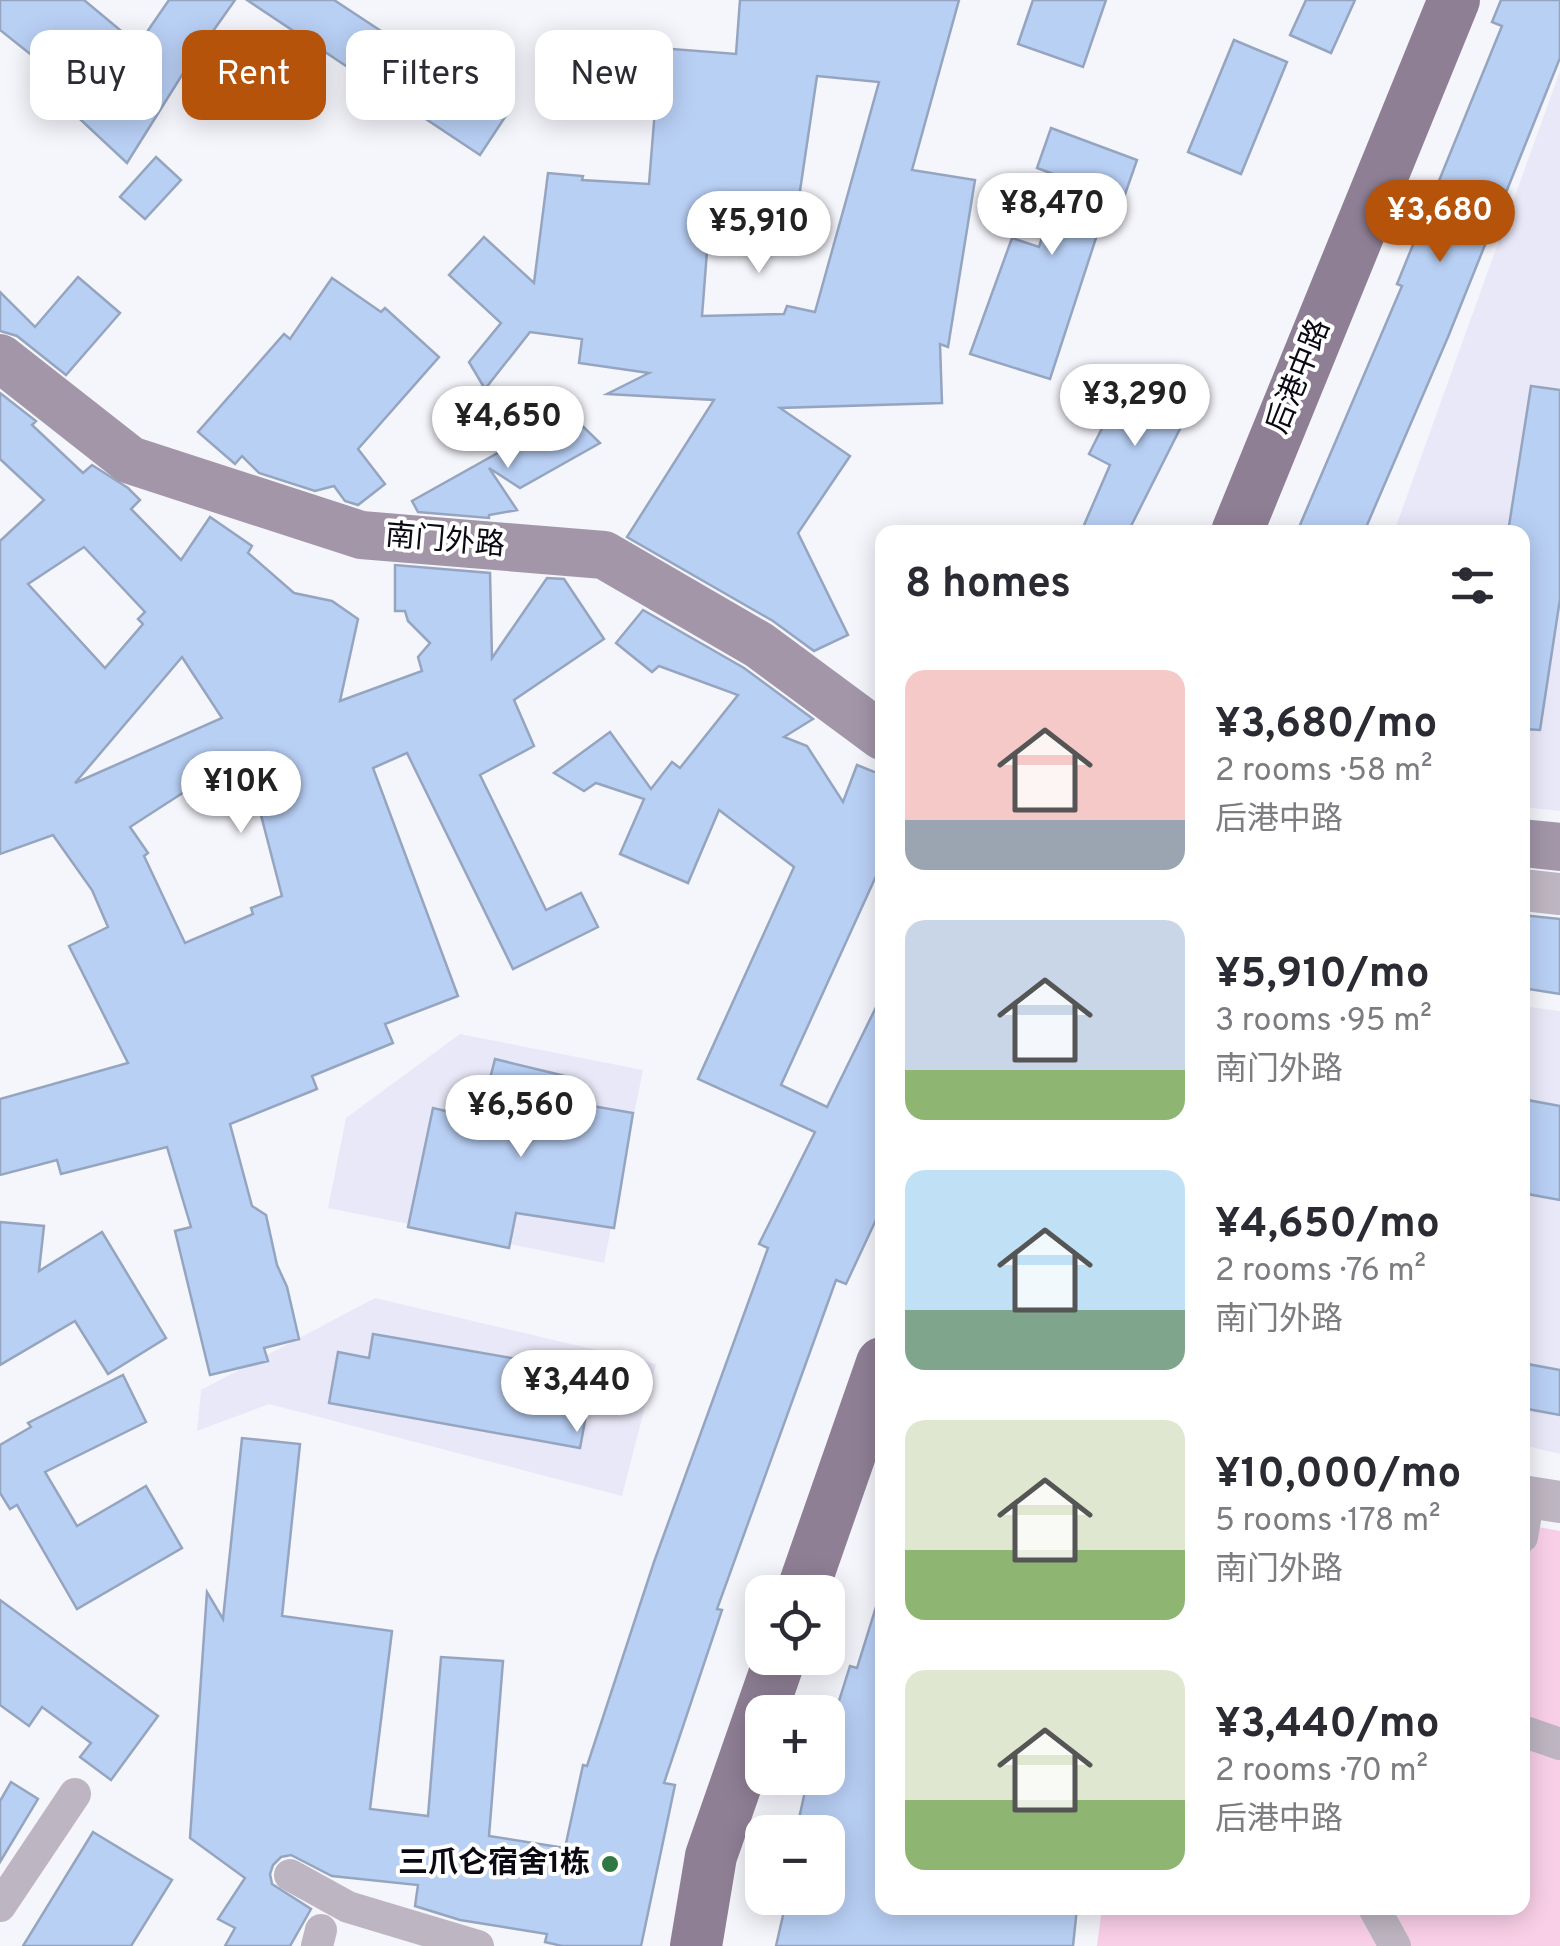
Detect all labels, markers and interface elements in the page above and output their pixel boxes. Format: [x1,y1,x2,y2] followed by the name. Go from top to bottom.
[30,30,162,120] chip: Buy
[182,30,326,120] chip: Rent
[346,30,515,120] chip: Filters
[535,30,673,120] chip: New
[971,173,1133,258] pin: ¥8,470
[1359,180,1521,265] pin: ¥3,680
[999,185,1105,225] text: ¥8,470
[678,191,840,276] pin: ¥5,910
[1387,192,1493,232] text: ¥3,680
[709,203,809,243] text: ¥5,910
[1260,314,1340,440] street label: 后港中路
[1054,364,1216,449] pin: ¥3,290
[1082,376,1188,416] text: ¥3,290
[427,386,589,471] pin: ¥4,650
[454,398,562,438] text: ¥4,650
[384,518,506,566] street label: 南门外路
[1445,558,1500,613] icon: filters
[905,559,1071,612] text: 8 homes
[1215,699,1437,752] text: ¥3,680/mo
[985,710,1105,830] icon: home
[182,751,300,836] pin: ¥10K
[1215,752,1433,792] text: 2 rooms · 58 m²
[203,763,279,803] text: ¥10K
[1215,801,1343,841] text: 后港中路
[1215,949,1430,1002] text: ¥5,910/mo
[985,960,1105,1080] icon: home
[1215,1002,1432,1042] text: 3 rooms · 95 m²
[1215,1051,1343,1091] text: 南门外路
[440,1075,602,1160] pin: ¥6,560
[467,1087,575,1127] text: ¥6,560
[1215,1199,1440,1252] text: ¥4,650/mo
[985,1210,1105,1330] icon: home
[1215,1252,1426,1292] text: 2 rooms · 76 m²
[1215,1301,1343,1341] text: 南门外路
[496,1350,658,1435] pin: ¥3,440
[523,1362,631,1402] text: ¥3,440
[1215,1449,1461,1502] text: ¥10,000/mo
[985,1460,1105,1580] icon: home
[1215,1502,1441,1542] text: 5 rooms · 178 m²
[1215,1551,1343,1591] text: 南门外路
[745,1575,845,1915] map controls
[745,1575,845,1675] button: locate
[745,1695,845,1795] button: +
[1215,1699,1440,1752] text: ¥3,440/mo
[985,1710,1105,1830] icon: home
[1215,1752,1428,1792] text: 2 rooms · 70 m²
[1215,1801,1343,1841] text: 后港中路
[745,1815,845,1915] button: −
[398,1845,590,1883] place label: 三爪仑宿舍1栋
[599,1853,621,1875] marker: 三爪仑宿舍1栋

